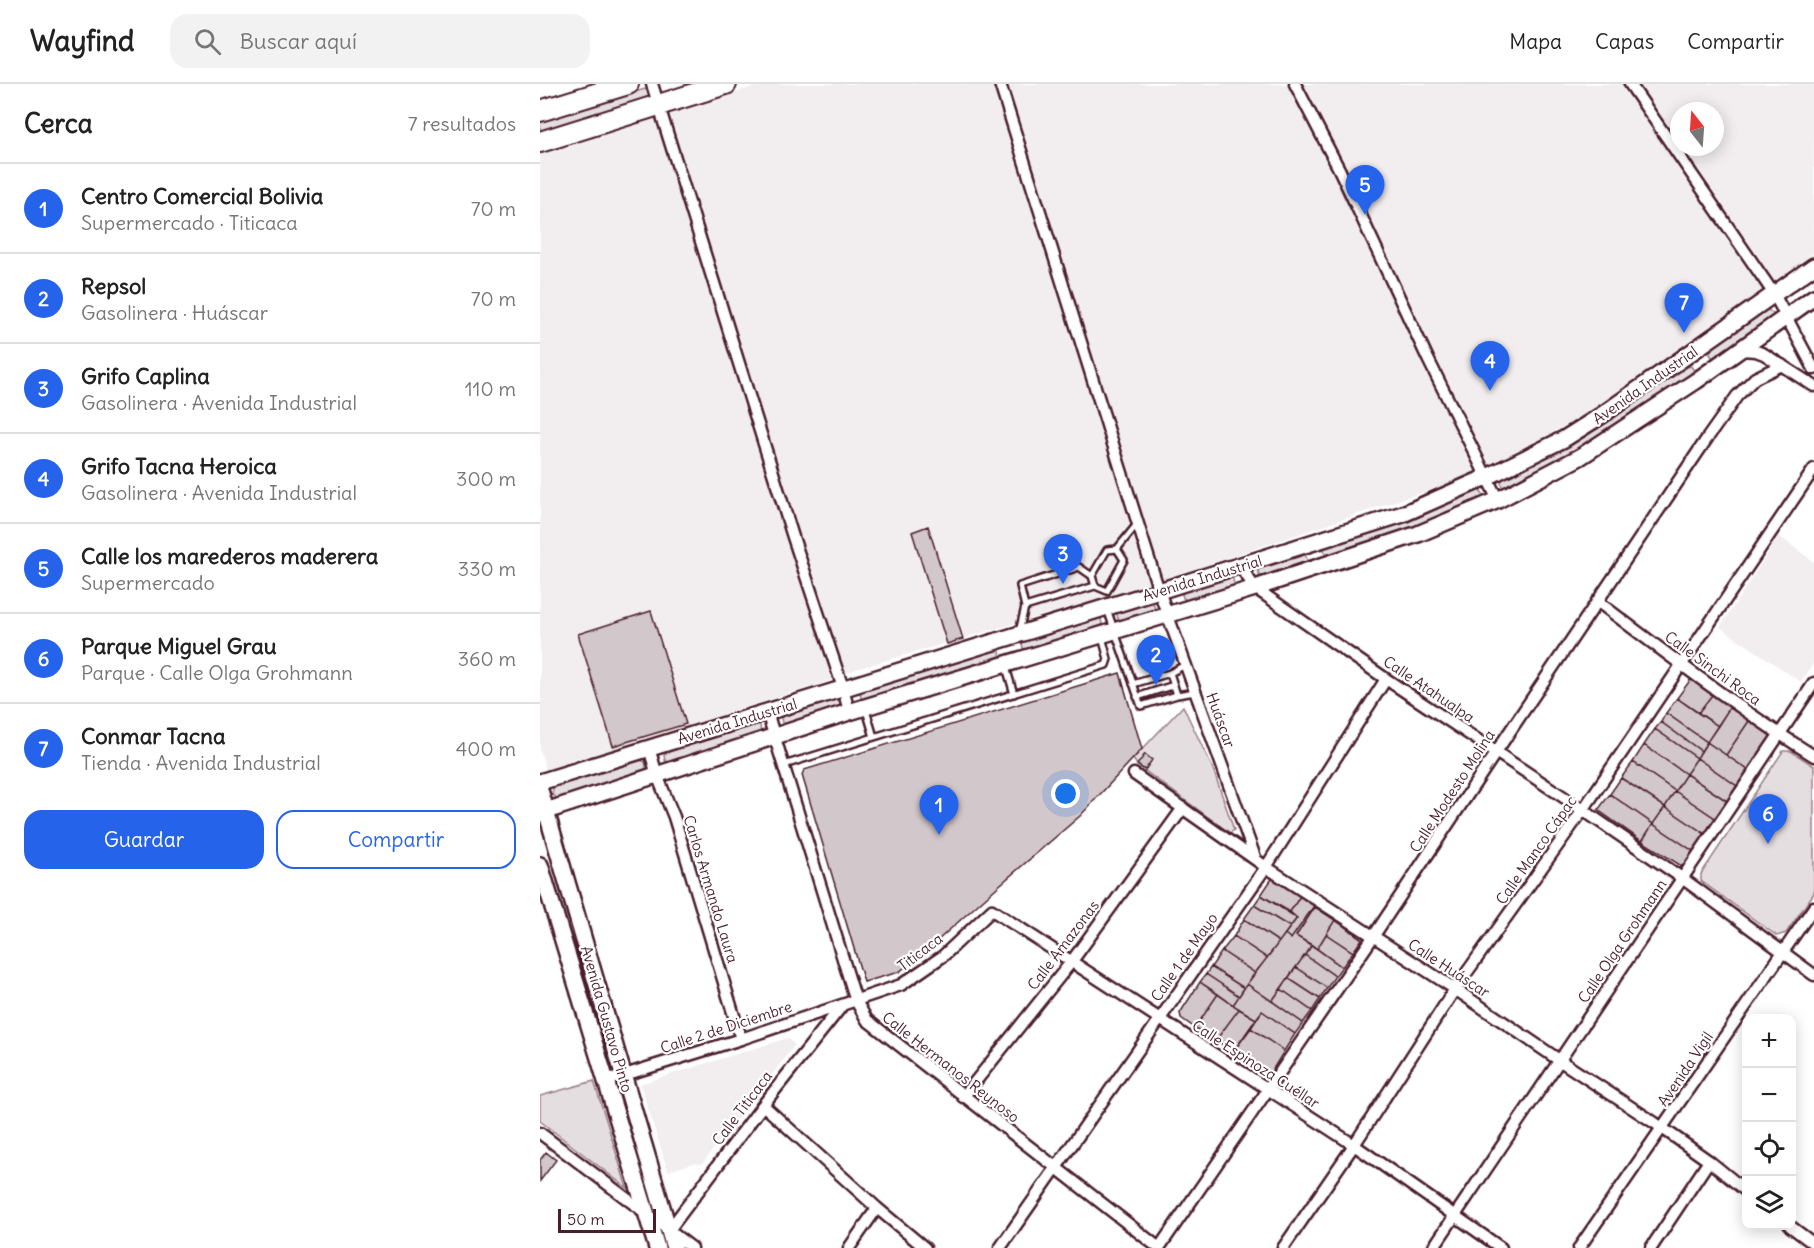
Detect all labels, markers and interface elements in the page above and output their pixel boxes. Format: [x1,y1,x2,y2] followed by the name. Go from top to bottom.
[170,14,590,68] search box
[30,23,134,59] text: Wayfind
[191,25,224,58] icon: search
[239,27,357,55] text: Buscar aquí
[1509,28,1562,55] text: Mapa
[1595,28,1654,55] text: Capas
[1687,28,1784,55] text: Compartir
[1670,102,1724,156] north arrow
[24,107,93,140] text: Cerca
[408,111,516,136] text: 7 resultados
[1346,166,1384,215] pin: 5
[81,182,323,210] text: Centro Comercial Bolivia
[40,196,47,221] text: 1
[471,196,516,221] text: 70 m
[81,210,298,235] text: Supermercado · Titicaca
[81,272,146,300] text: Repsol
[1664,284,1704,333] pin: 7
[38,286,49,311] text: 2
[471,286,516,311] text: 70 m
[81,300,268,325] text: Gasolinera · Huáscar
[1470,342,1510,391] pin: 4
[1589,342,1701,428] street label: Avenida Industrial
[81,362,210,390] text: Grifo Caplina
[38,376,49,401] text: 3
[465,376,516,401] text: 110 m
[81,390,357,415] text: Gasolinera · Avenida Industrial
[81,452,277,480] text: Grifo Tacna Heroica
[38,466,49,491] text: 4
[456,466,516,491] text: 300 m
[81,480,357,505] text: Gasolinera · Avenida Industrial
[1044,534,1082,584] pin: 3
[81,542,378,570] text: Calle los marederos maderera
[1140,551,1264,605] street label: Avenida Industrial
[38,556,49,581] text: 5
[458,556,516,581] text: 330 m
[81,570,215,595] text: Supermercado
[1661,627,1765,710] street label: Calle Sinchi Roca
[81,632,277,660] text: Parque Miguel Grau
[1136,636,1176,685] pin: 2
[38,646,49,671] text: 6
[458,646,516,671] text: 360 m
[1380,651,1479,727] street label: Calle Atahualpa
[81,660,353,685] text: Parque · Calle Olga Grohmann
[1202,690,1240,750] street label: Huáscar
[675,694,799,748] street label: Avenida Industrial
[81,722,225,750] text: Conmar Tacna
[1405,726,1499,856] street label: Calle Modesto Molina
[39,736,48,761] text: 7
[456,736,516,761] text: 400 m
[81,750,321,775] text: Tienda · Avenida Industrial
[1051,779,1080,808] your location
[920,786,958,835] pin: 1
[1491,792,1581,908] street label: Calle Manco Cápac
[1748,794,1788,844] pin: 6
[24,810,264,869] button: Guardar
[276,810,516,869] button: Compartir
[679,813,743,966] street label: Carlos Armando Laura
[1574,875,1671,1006] street label: Calle Olga Grohmann
[1023,896,1103,994] street label: Calle Amazonas
[1146,909,1222,1005] street label: Calle 1 de Mayo
[894,929,947,975] street label: Titicaca
[1405,934,1493,1002] street label: Calle Huáscar
[577,944,637,1094] street label: Avenida Gustavo Pinto
[658,997,794,1057] street label: Calle 2 de Diciembre
[879,1007,1023,1127] street label: Calle Hermanos Reynoso
[1742,1014,1796,1230] map controls
[1742,1014,1796,1068] button: +
[1189,1016,1323,1112] street label: Calle Espinoza Cuéllar
[1653,1028,1717,1110] street label: Avenida Vigil
[708,1067,776,1149] street label: Calle Titicaca
[1742,1068,1796,1122] button: −
[1742,1122,1796,1176] button: locate
[1742,1176,1796,1230] button: layers
[558,1206,656,1234] scale bar
[567,1209,605,1229] text: 50 m

